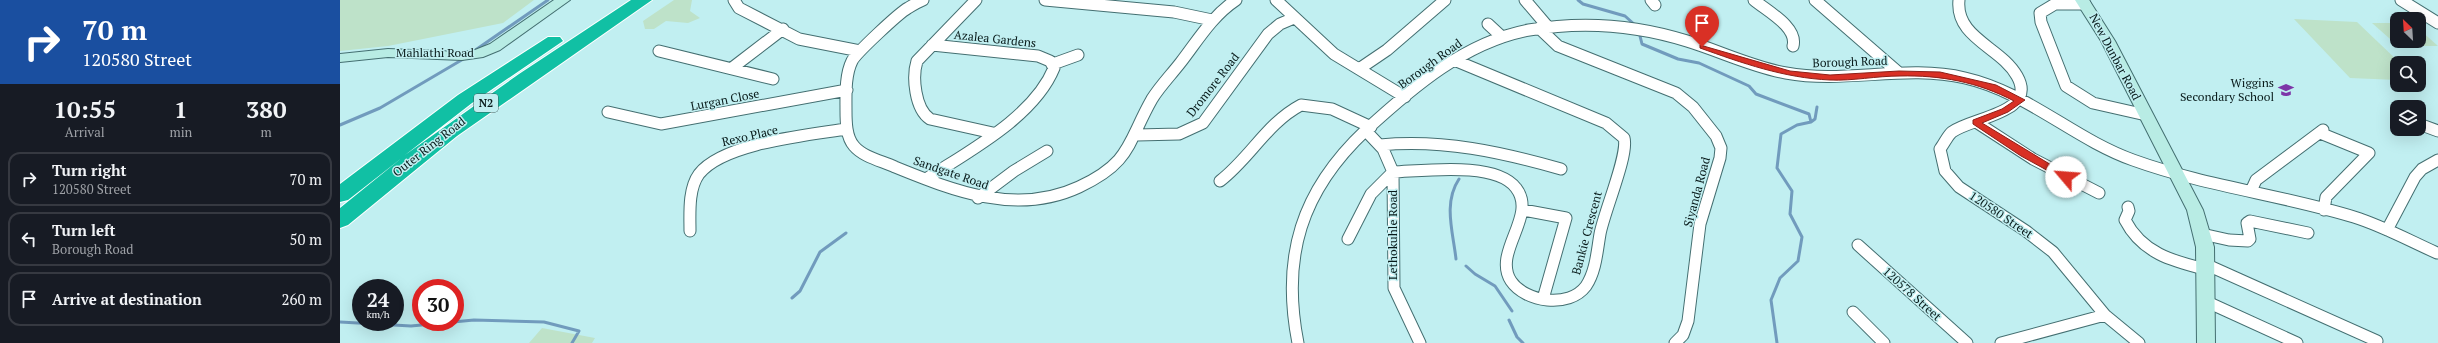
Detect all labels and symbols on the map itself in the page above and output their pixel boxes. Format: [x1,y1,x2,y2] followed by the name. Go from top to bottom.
[1685,6,1719,47] pin
[2086,11,2145,103] street label: New Dunbar Road
[2390,12,2426,48] north arrow
[953,27,1037,50] street label: Azalea Gardens
[1395,35,1465,92] street label: Borough Road
[396,45,474,60] street label: Mahlathi Road
[1183,49,1242,120] street label: Dromore Road
[1812,53,1888,70] street label: Borough Road
[2180,75,2274,104] place label: Wiggins Secondary School
[2277,81,2295,99] school or university icon: Wiggins Secondary School
[689,85,761,114] street label: Lurgan Close
[474,94,498,112] road number: N2
[389,113,468,180] street label: Outer Ring Road
[720,122,779,149] street label: Rexo Place
[911,153,991,193] street label: Sandgate Road
[1680,155,1713,228] street label: Siyanda Road
[2045,156,2087,198] position arrow
[1967,188,2036,242] street label: 120580 Street
[1568,189,1605,276] street label: Bankie Crescent
[1385,190,1400,280] street label: Lethokuhle Road
[1880,264,1945,324] street label: 120578 Street
[412,279,464,331] speed limit sign: 30

